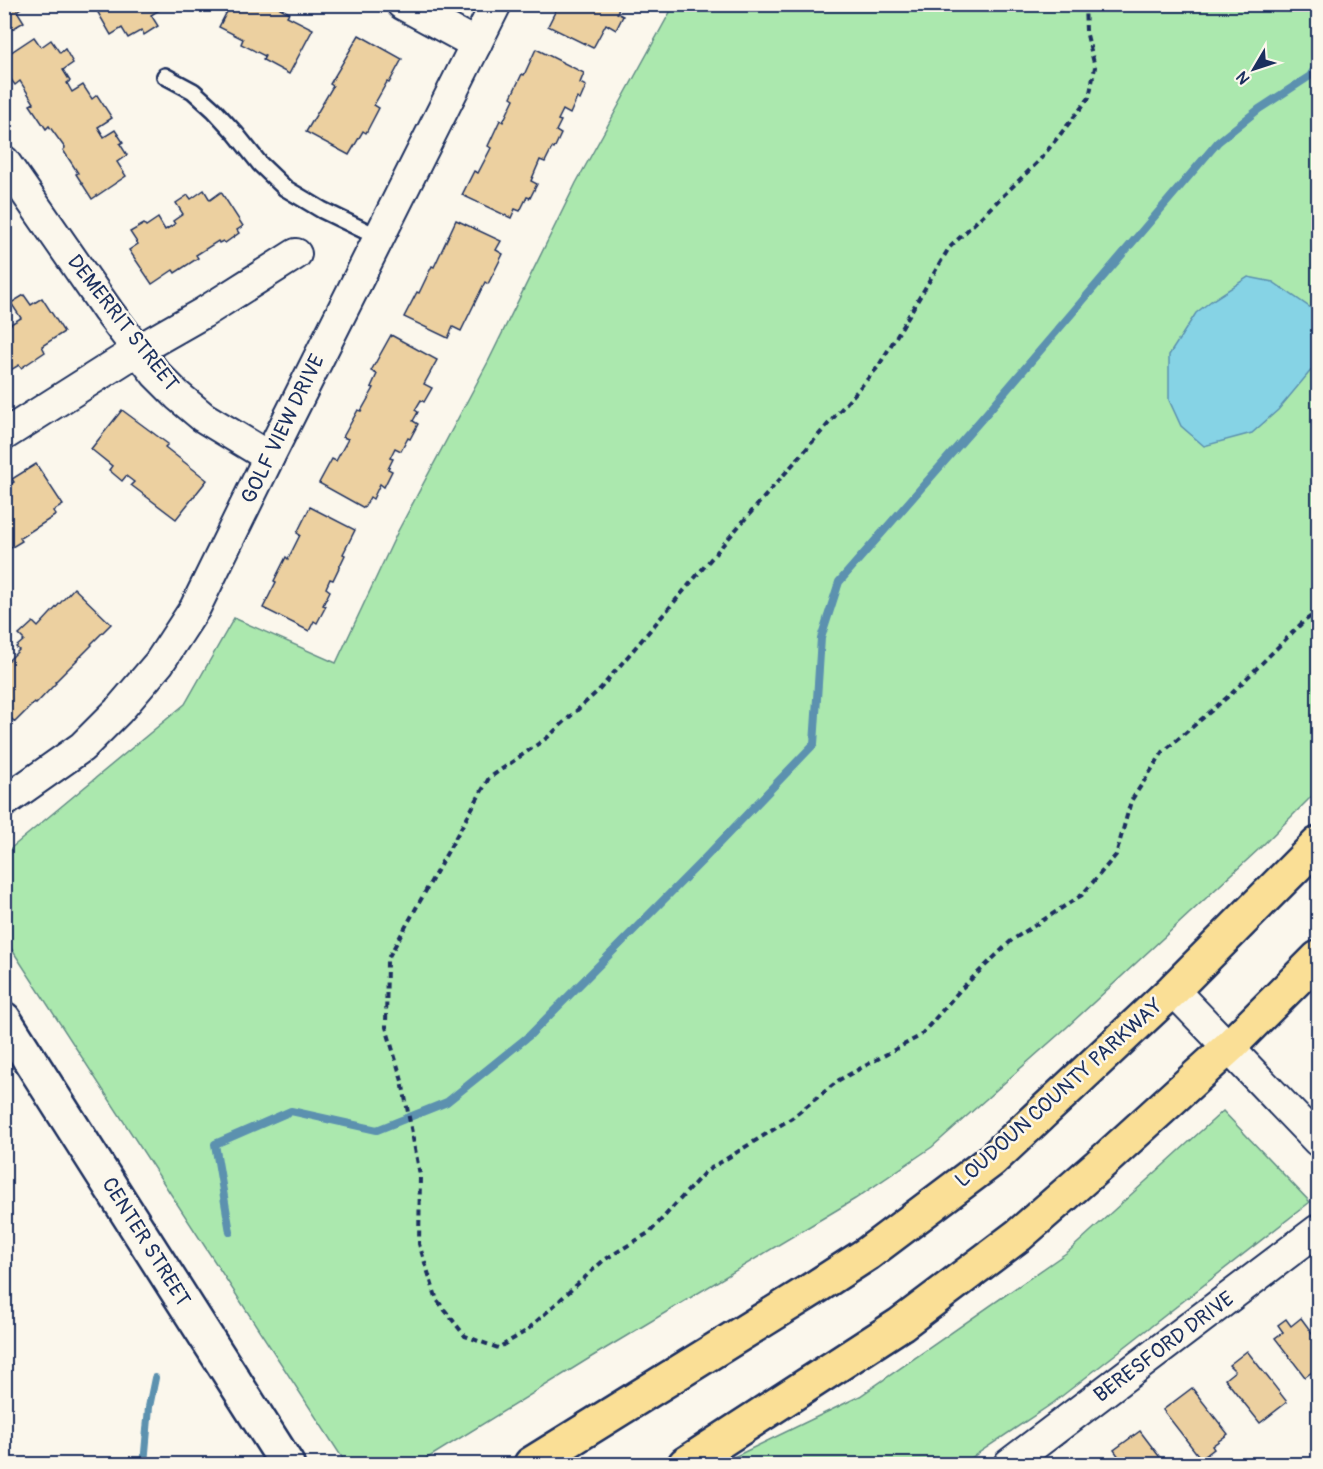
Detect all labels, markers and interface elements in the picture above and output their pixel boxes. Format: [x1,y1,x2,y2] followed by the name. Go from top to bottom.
[1224,39,1284,99] north arrow
[1232,67,1254,88] text: N
[61,249,185,397] street label: DEMERRIT STREET
[235,350,331,508] street label: GOLF VIEW DRIVE
[949,992,1169,1194] street label: LOUDOUN COUNTY PARKWAY
[96,1172,197,1312] street label: CENTER STREET
[1088,1285,1240,1409] street label: BERESFORD DRIVE

